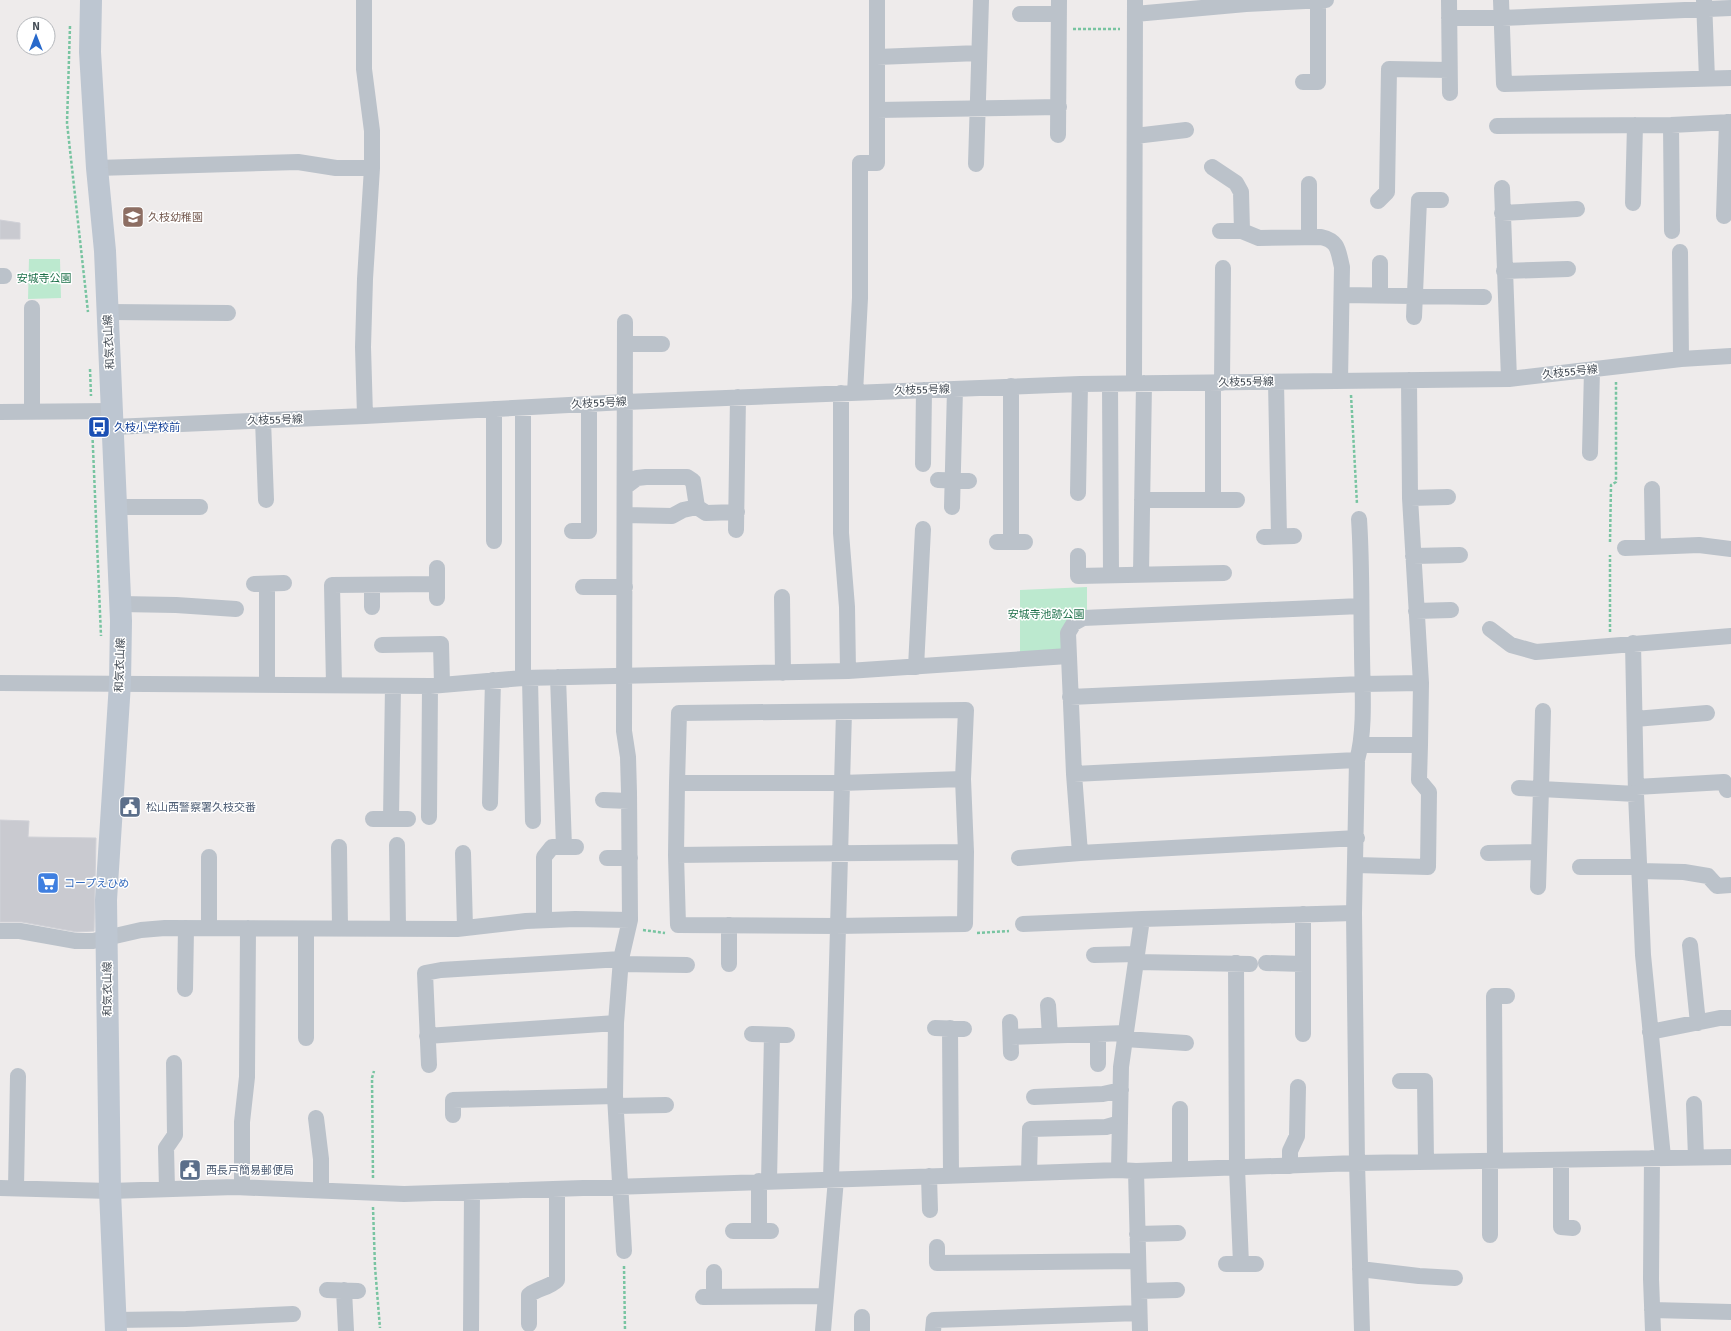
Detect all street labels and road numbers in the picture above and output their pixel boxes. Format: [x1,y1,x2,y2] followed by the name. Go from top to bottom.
[101,314,117,370] street label: 和気衣山線
[1542,363,1598,381] street label: 久枝55号線
[1218,375,1274,389] street label: 久枝55号線
[894,383,950,397] street label: 久枝55号線
[571,395,627,411] street label: 久枝55号線
[247,413,303,427] street label: 久枝55号線
[113,637,127,693] street label: 和気衣山線
[101,962,114,1017] street label: 和気衣山線

